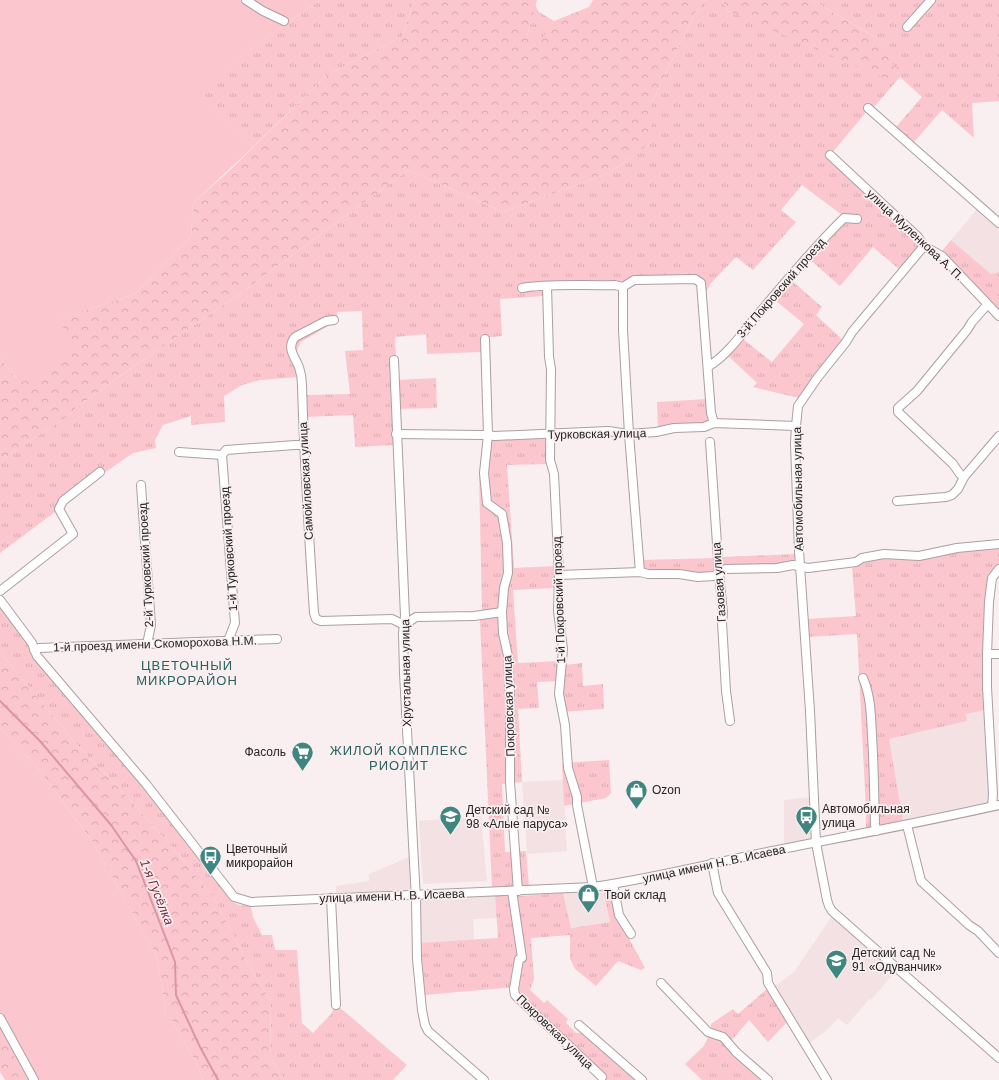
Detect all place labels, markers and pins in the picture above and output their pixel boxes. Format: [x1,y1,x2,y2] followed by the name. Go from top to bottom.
[289,739,315,772] supermarket icon: Фасоль
[244,745,286,759] place label: Фасоль
[623,777,649,810] shop icon: Ozon
[652,783,681,797] place label: Ozon
[822,802,910,830] place label: Автомобильная улица
[466,803,568,831] place label: Детский сад № 98 «Алые паруса»
[793,803,819,836] bus stop icon: Автомобильная улица
[438,804,464,837] school or university icon: Детский сад № 98 «Алые паруса»
[226,842,293,870] place label: Цветочный микрорайон
[198,843,224,876] bus stop icon: Цветочный микрорайон
[576,882,602,915] shop icon: Твой склад
[604,888,666,902] place label: Твой склад
[852,946,942,974] place label: Детский сад № 91 «Одуванчик»
[823,947,849,980] school or university icon: Детский сад № 91 «Одуванчик»

